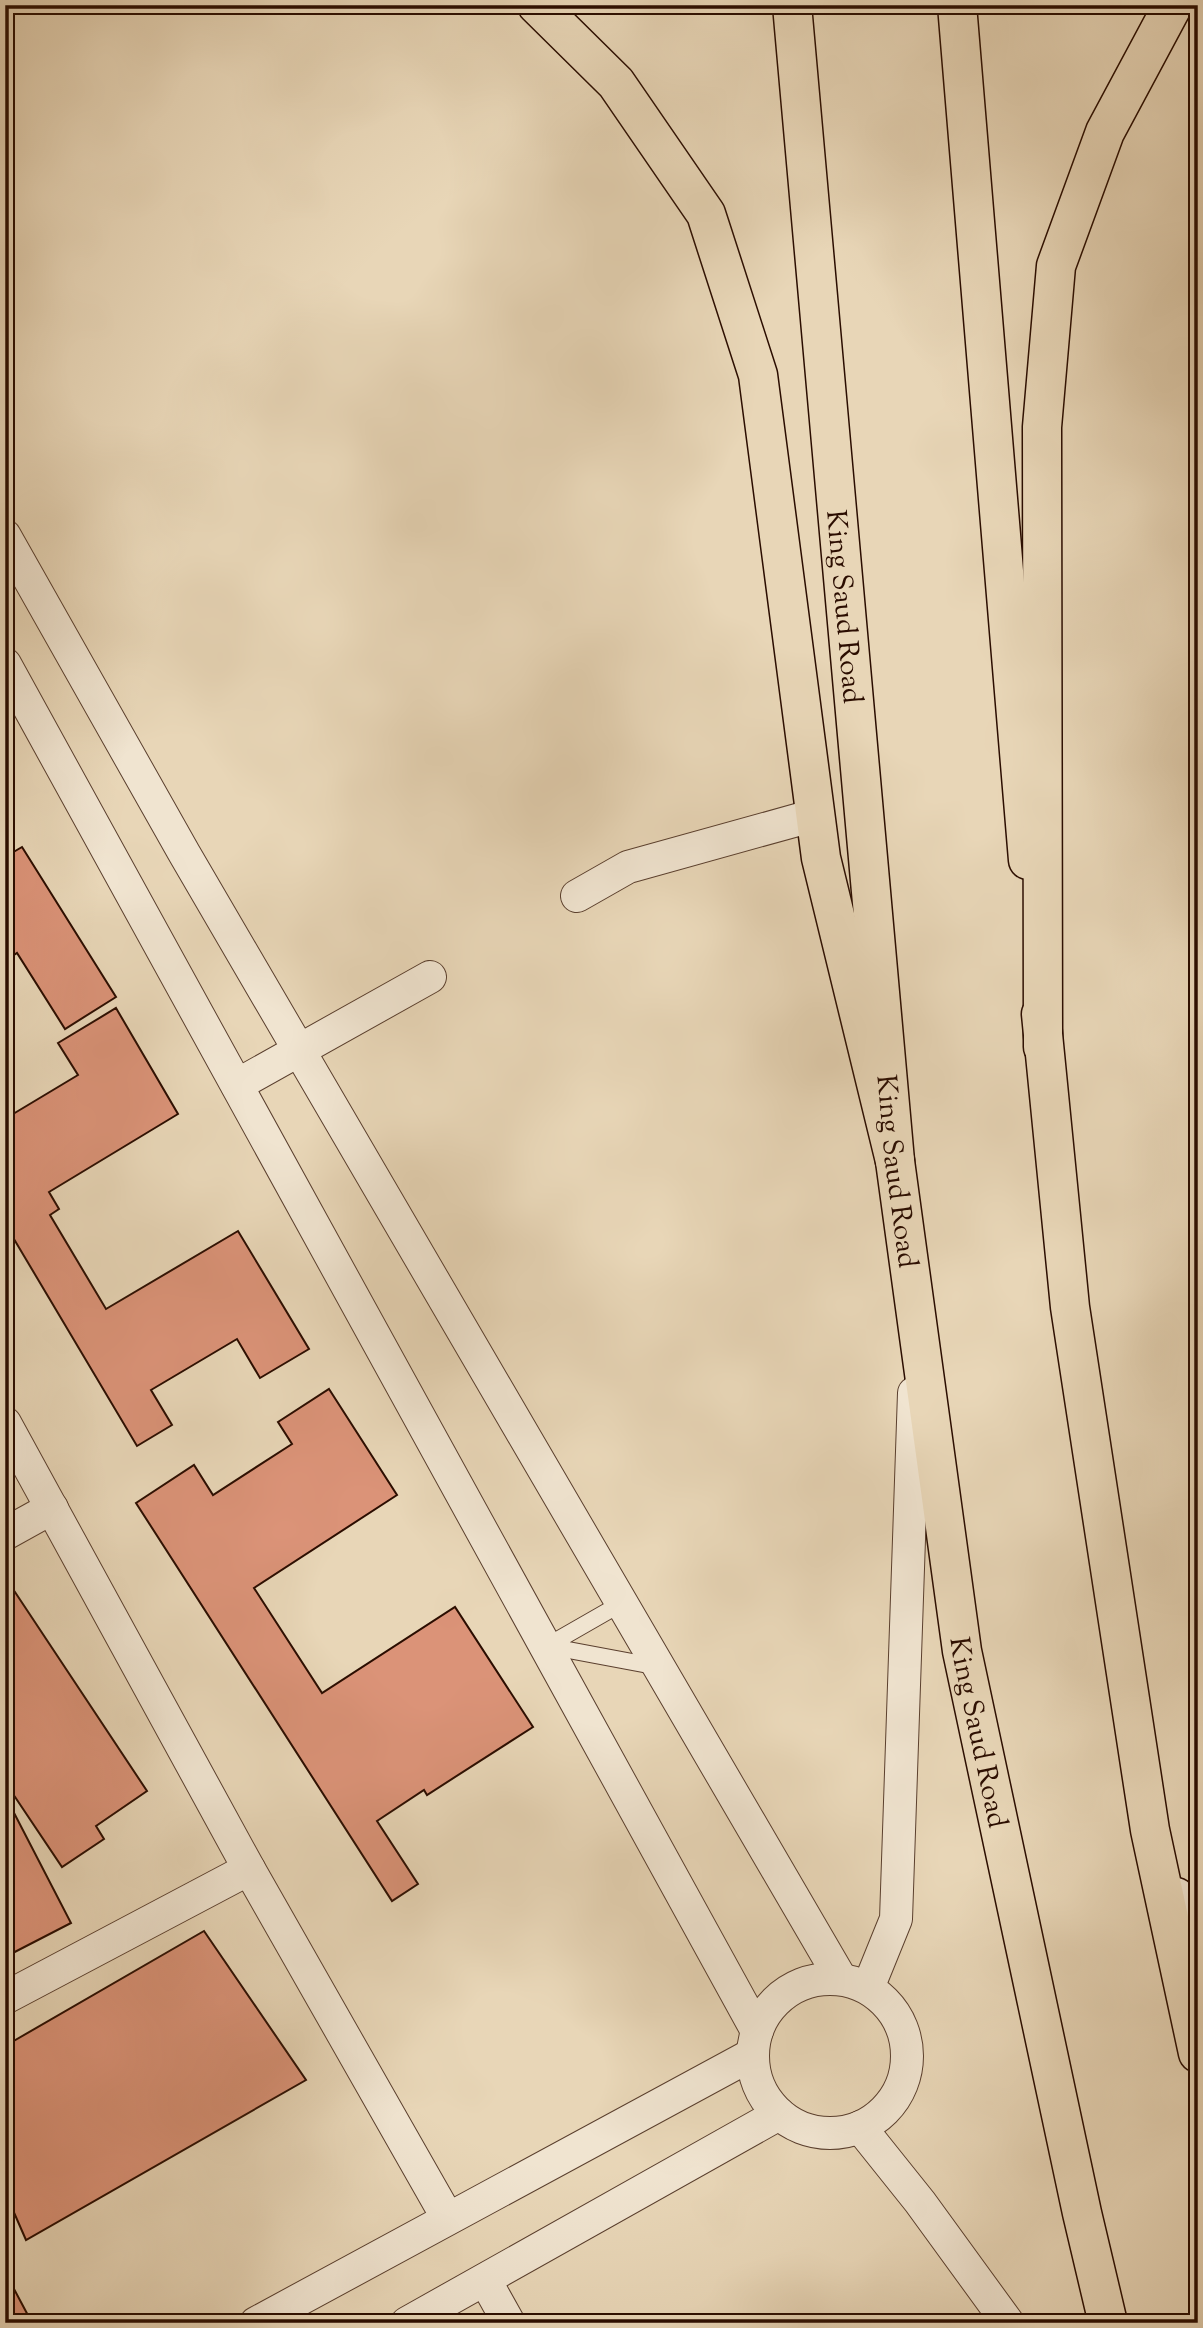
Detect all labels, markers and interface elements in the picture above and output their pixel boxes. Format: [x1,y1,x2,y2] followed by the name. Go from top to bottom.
[814,508,871,706] street label: King Saud Road
[864,1073,926,1271] street label: King Saud Road
[937,1635,1016,1832] street label: King Saud Road

